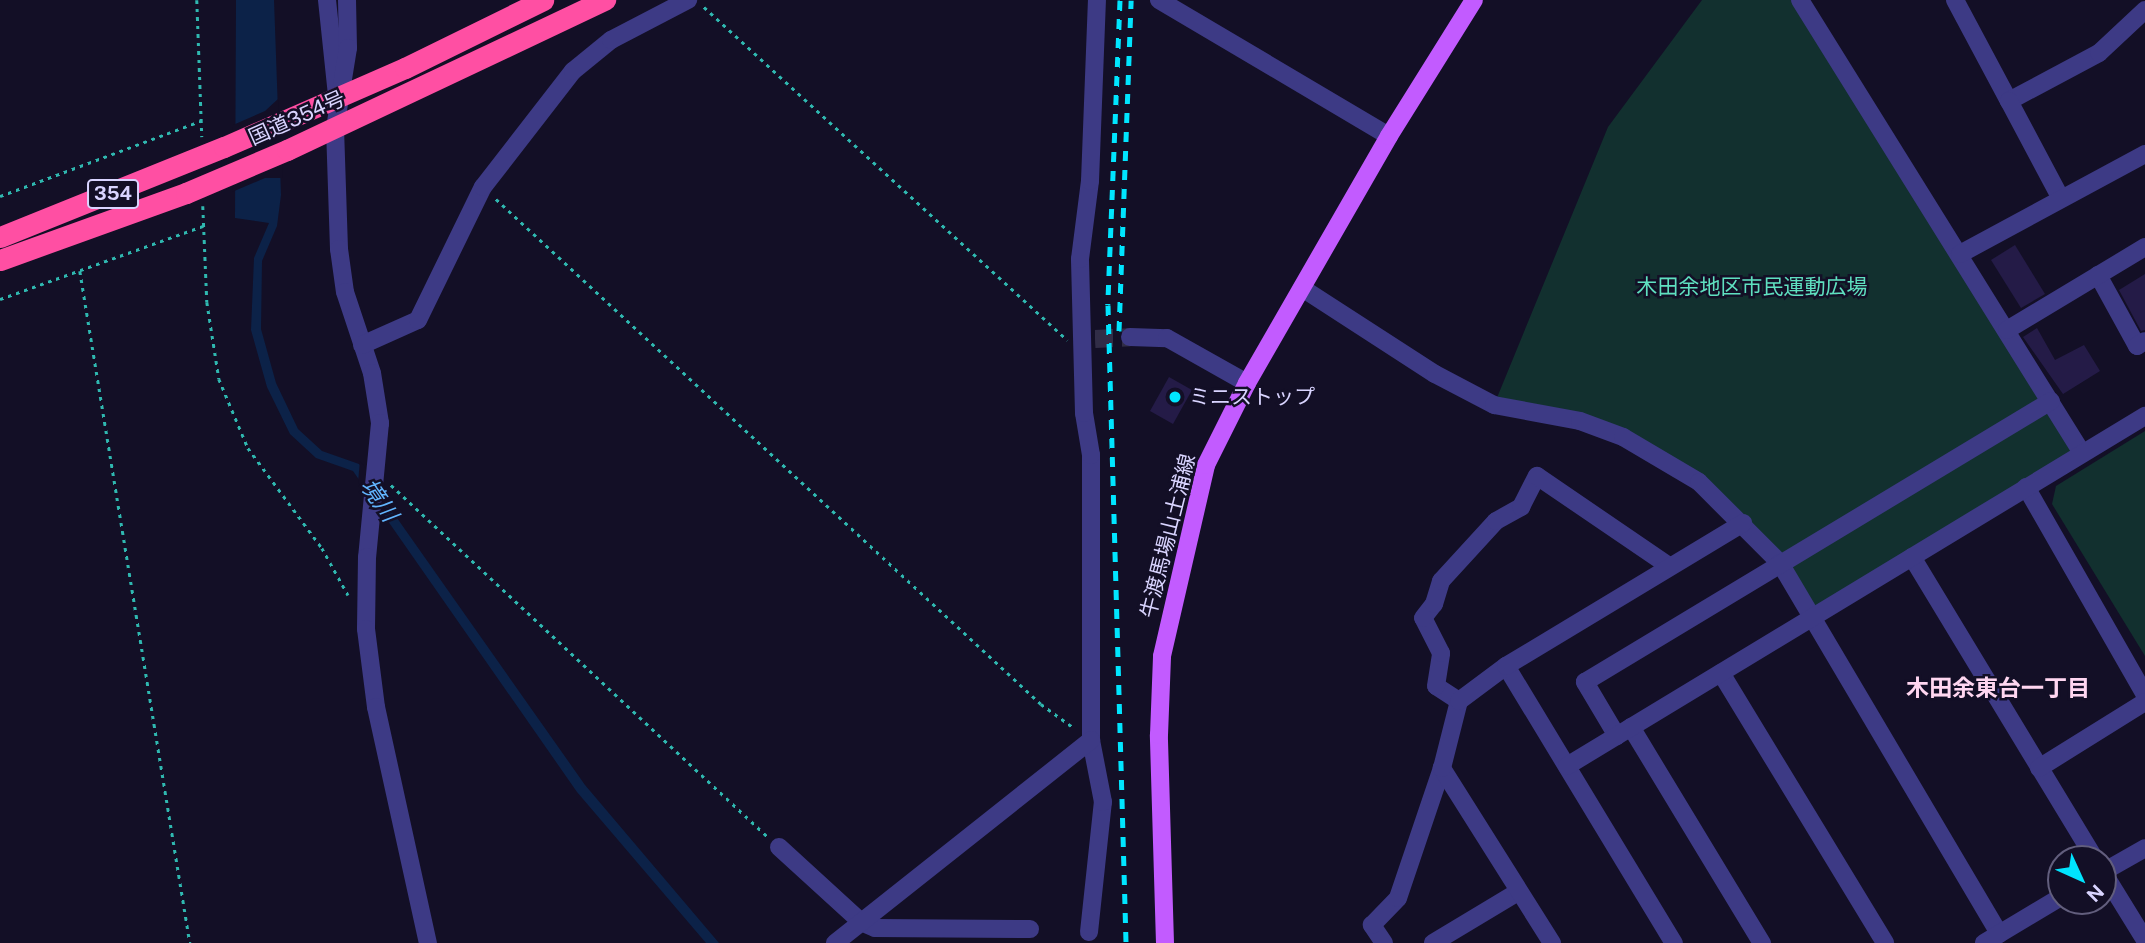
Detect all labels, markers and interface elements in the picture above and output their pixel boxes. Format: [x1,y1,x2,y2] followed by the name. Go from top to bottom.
[245,86,349,150] street label: 国道354号
[87,178,139,210] road number: 354
[1637,274,1867,300] park label: 木田余地区市民運動広場
[1189,384,1315,410] place label: ミニストップ
[1167,389,1183,405] marker: ミニストップ
[1135,451,1201,621] street label: 牛渡馬場山土浦線
[355,473,403,527] water label: 境川
[1906,674,2090,702] district label: 木田余東台一丁目
[2047,845,2117,915] north arrow
[2082,880,2108,906] text: N

